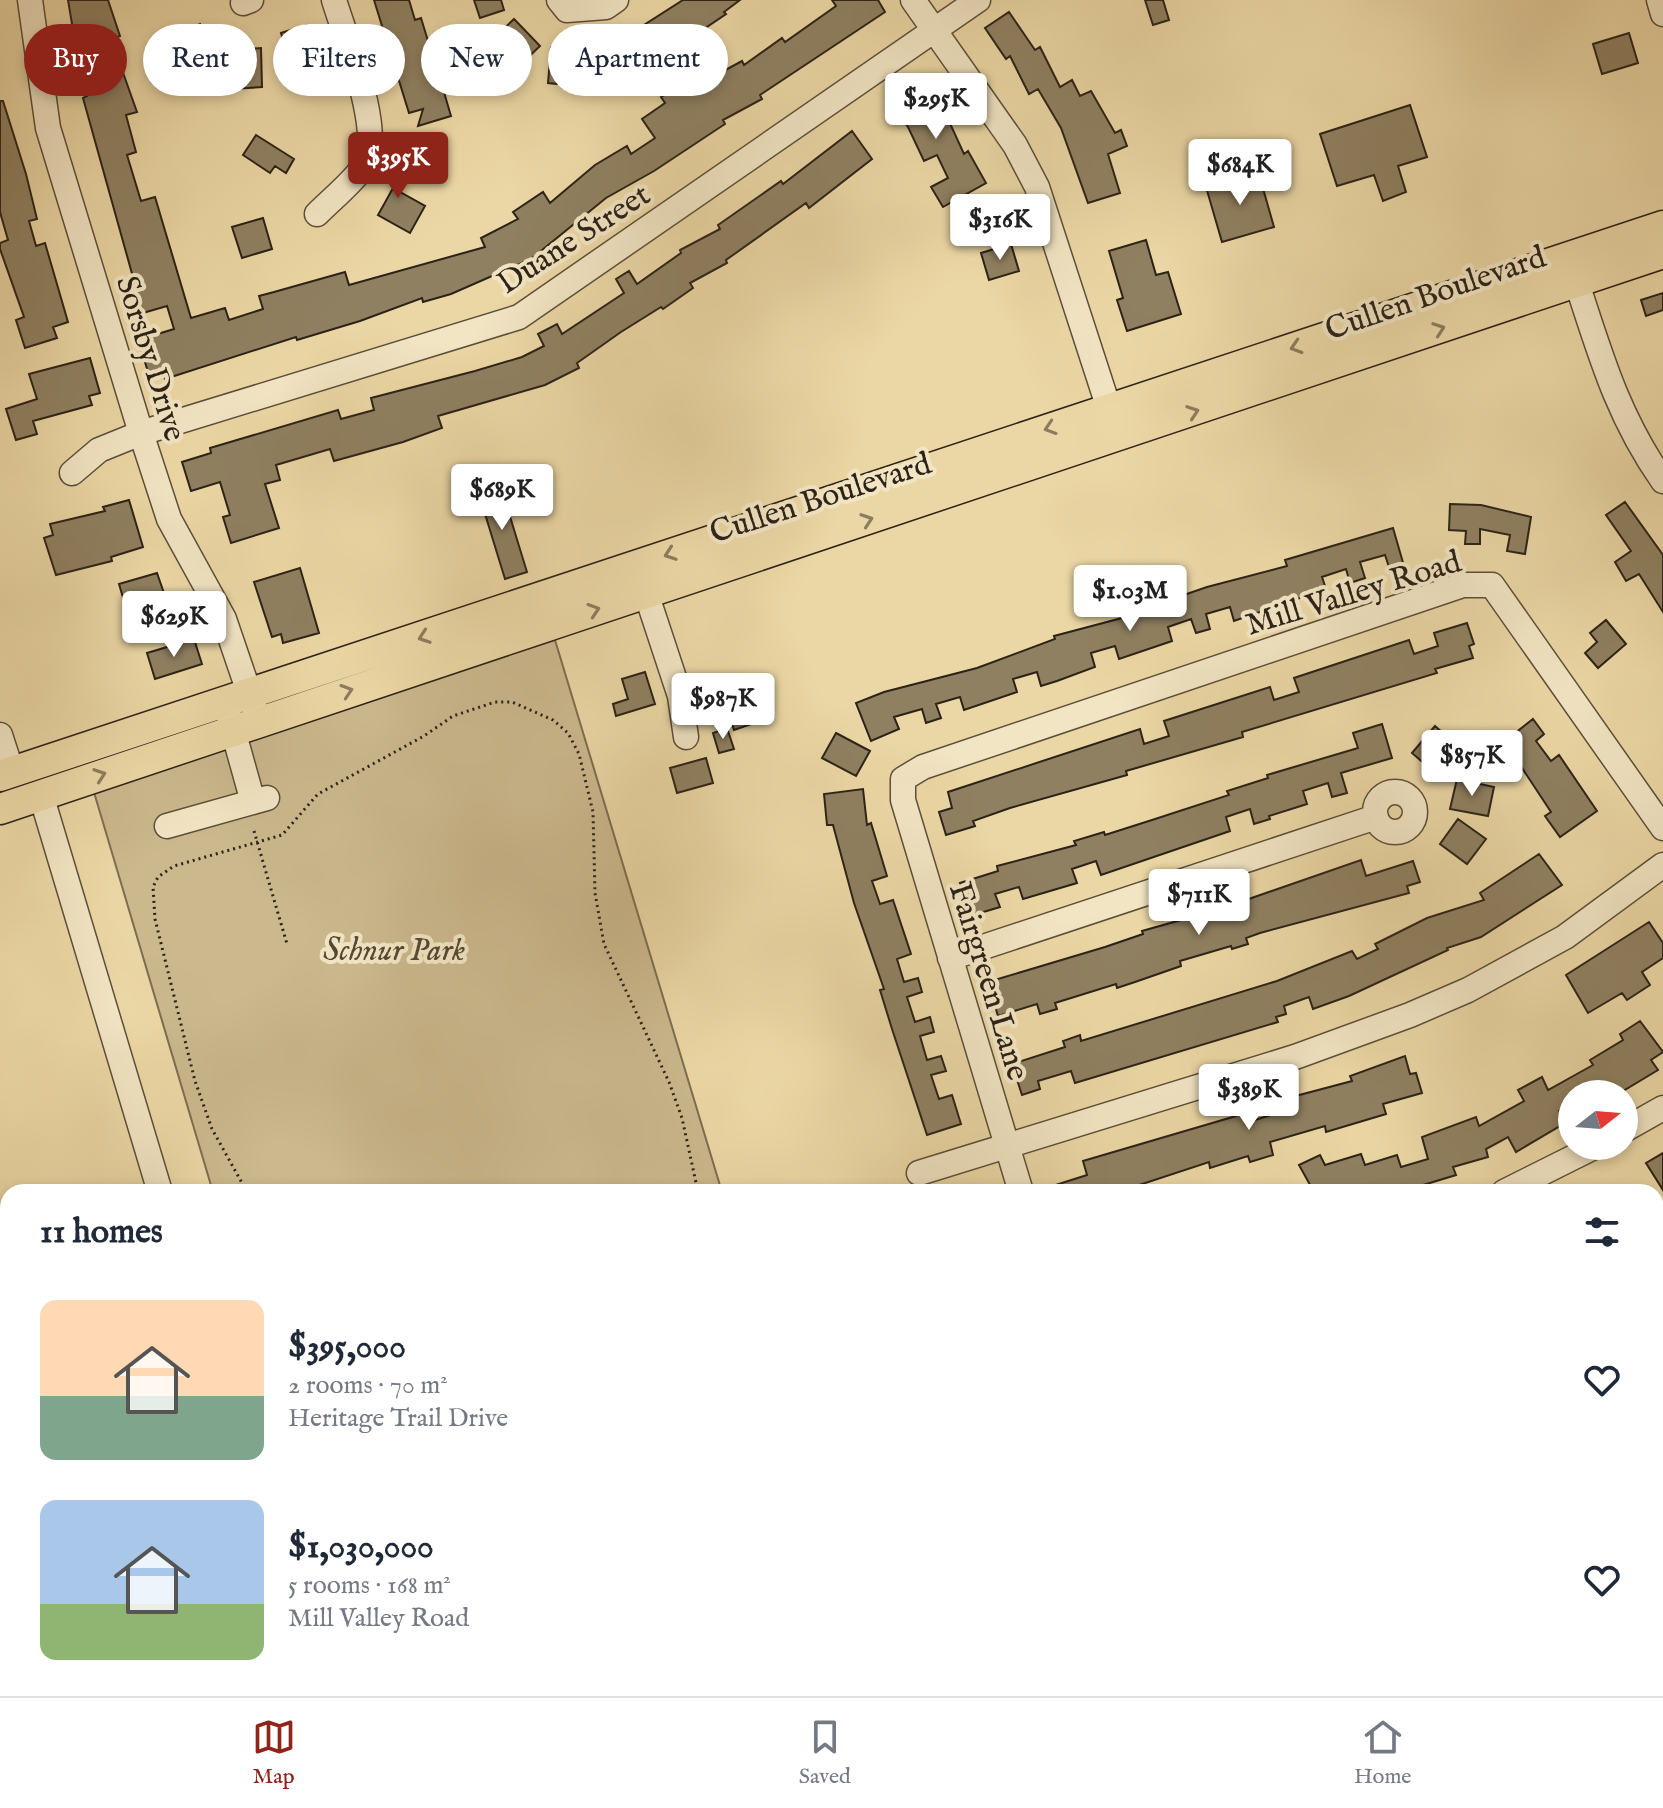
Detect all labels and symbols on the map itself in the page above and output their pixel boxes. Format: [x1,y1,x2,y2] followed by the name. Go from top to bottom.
[880,73,992,141] pin: $295K
[342,132,454,200] pin: $395K
[1184,139,1296,207] pin: $684K
[490,175,659,305] street label: Duane Street
[944,194,1056,262] pin: $316K
[1320,237,1552,351] street label: Cullen Boulevard
[105,271,194,446] street label: Sorsby Drive
[1431,322,1445,338] one-way arrow
[1290,338,1304,354] one-way arrow
[1185,405,1199,421] one-way arrow
[1043,419,1057,435] one-way arrow
[705,444,938,554] street label: Cullen Boulevard
[446,464,558,532] pin: $689K
[859,514,873,530] one-way arrow
[1241,542,1467,647] street label: Mill Valley Road
[664,544,678,560] one-way arrow
[1065,565,1195,633] pin: $1.03M
[118,591,230,659] pin: $629K
[586,604,600,620] one-way arrow
[417,628,431,644] one-way arrow
[667,673,779,741] pin: $987K
[339,685,353,701] one-way arrow
[1416,730,1528,798] pin: $857K
[93,768,107,784] one-way arrow
[1143,869,1255,937] pin: $711K
[938,878,1037,1086] street label: Fairgreen Lane
[323,931,465,972] park label: Schnur Park
[1193,1064,1305,1132] pin: $389K
[1558,1080,1638,1160] north arrow

